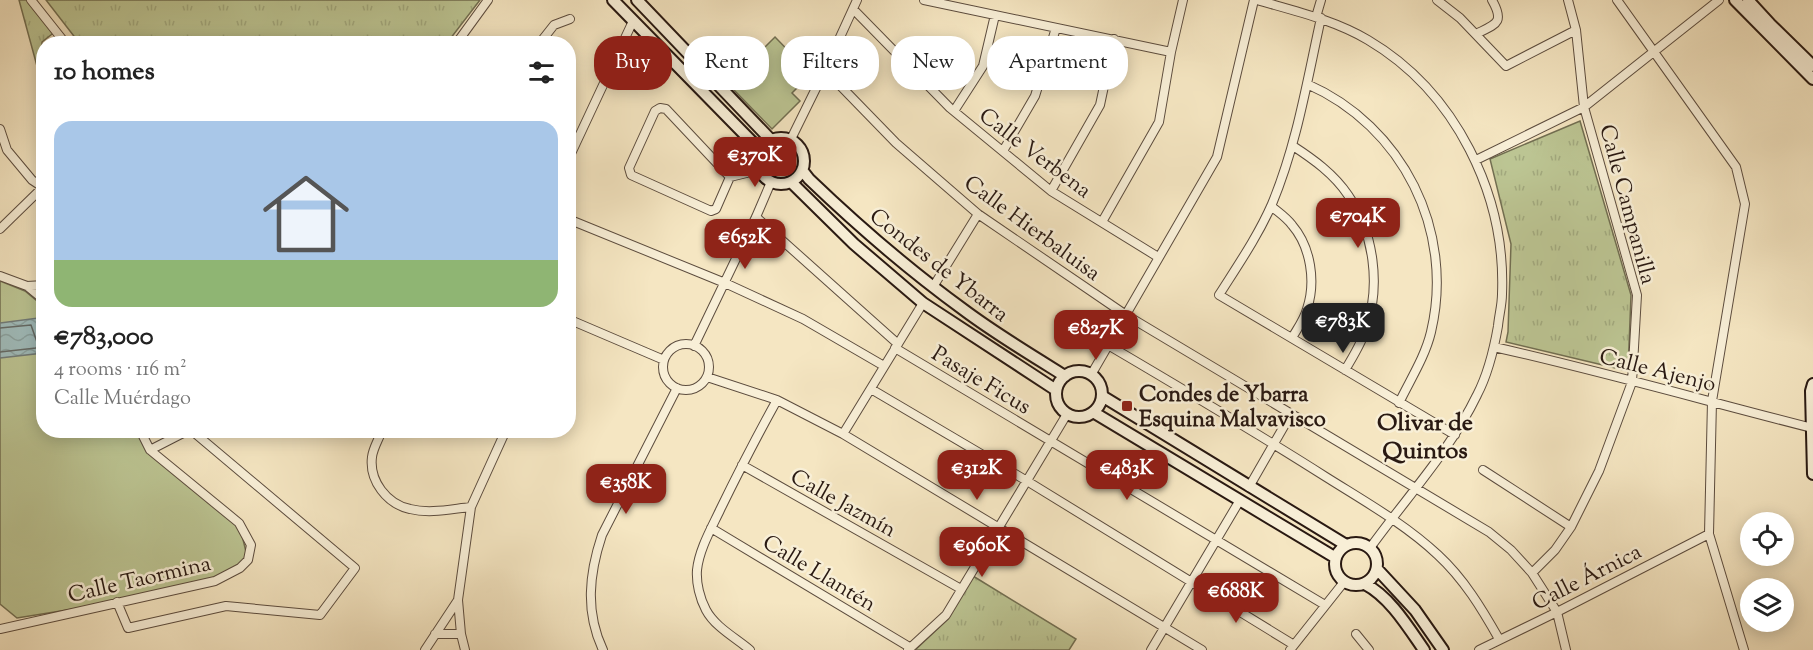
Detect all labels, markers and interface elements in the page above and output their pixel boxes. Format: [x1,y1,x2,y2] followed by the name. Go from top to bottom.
[594,36,672,90] chip: Buy
[684,36,769,90] chip: Rent
[781,36,879,90] chip: Filters
[891,36,975,90] chip: New
[987,36,1128,90] chip: Apartment
[54,54,155,91] text: 10 homes
[525,56,558,89] icon: filters
[971,101,1097,207] street label: Calle Verbena
[1589,121,1663,288] street label: Calle Campanilla
[713,137,797,188] pin: €370K
[727,142,783,171] text: €370K
[252,160,360,268] icon: home
[956,169,1106,290] street label: Calle Hierbaluisa
[1316,198,1400,249] pin: €704K
[862,202,1015,331] street label: Condes de Ybarra
[1330,203,1386,232] text: €704K
[703,219,787,270] pin: €652K
[719,224,771,253] text: €652K
[1301,303,1385,354] pin: €783K
[1316,308,1370,337] text: €783K
[1054,310,1138,361] pin: €827K
[1068,315,1124,344] text: €827K
[54,319,154,356] text: €783,000
[925,339,1036,424] street label: Pasaje Ficus
[1596,342,1719,402] street label: Calle Ajenjo
[54,356,187,385] text: 4 rooms · 116 m²
[1139,380,1326,437] place label: Condes de Ybarra Esquina Malvavisco
[54,385,191,414] text: Calle Muérdago
[1120,399,1134,413] marker: Condes de Ybarra Esquina Malvavisco
[1377,407,1473,469] district label: Olivar de Quintos
[935,450,1019,501] pin: €312K
[1085,450,1169,501] pin: €483K
[952,455,1003,484] text: €312K
[1100,455,1154,484] text: €483K
[784,462,901,547] street label: Calle Jazmín
[584,464,668,515] pin: €358K
[600,469,652,498] text: €358K
[1740,512,1794,632] map controls
[1740,512,1794,566] button: locate
[940,527,1024,578] pin: €960K
[755,528,881,621] street label: Calle Llantén
[954,532,1011,561] text: €960K
[1526,536,1648,620] street label: Calle Árnica
[65,549,214,613] street label: Calle Taormina
[1194,573,1278,624] pin: €688K
[1208,578,1264,607] text: €688K
[1740,578,1794,632] button: layers

